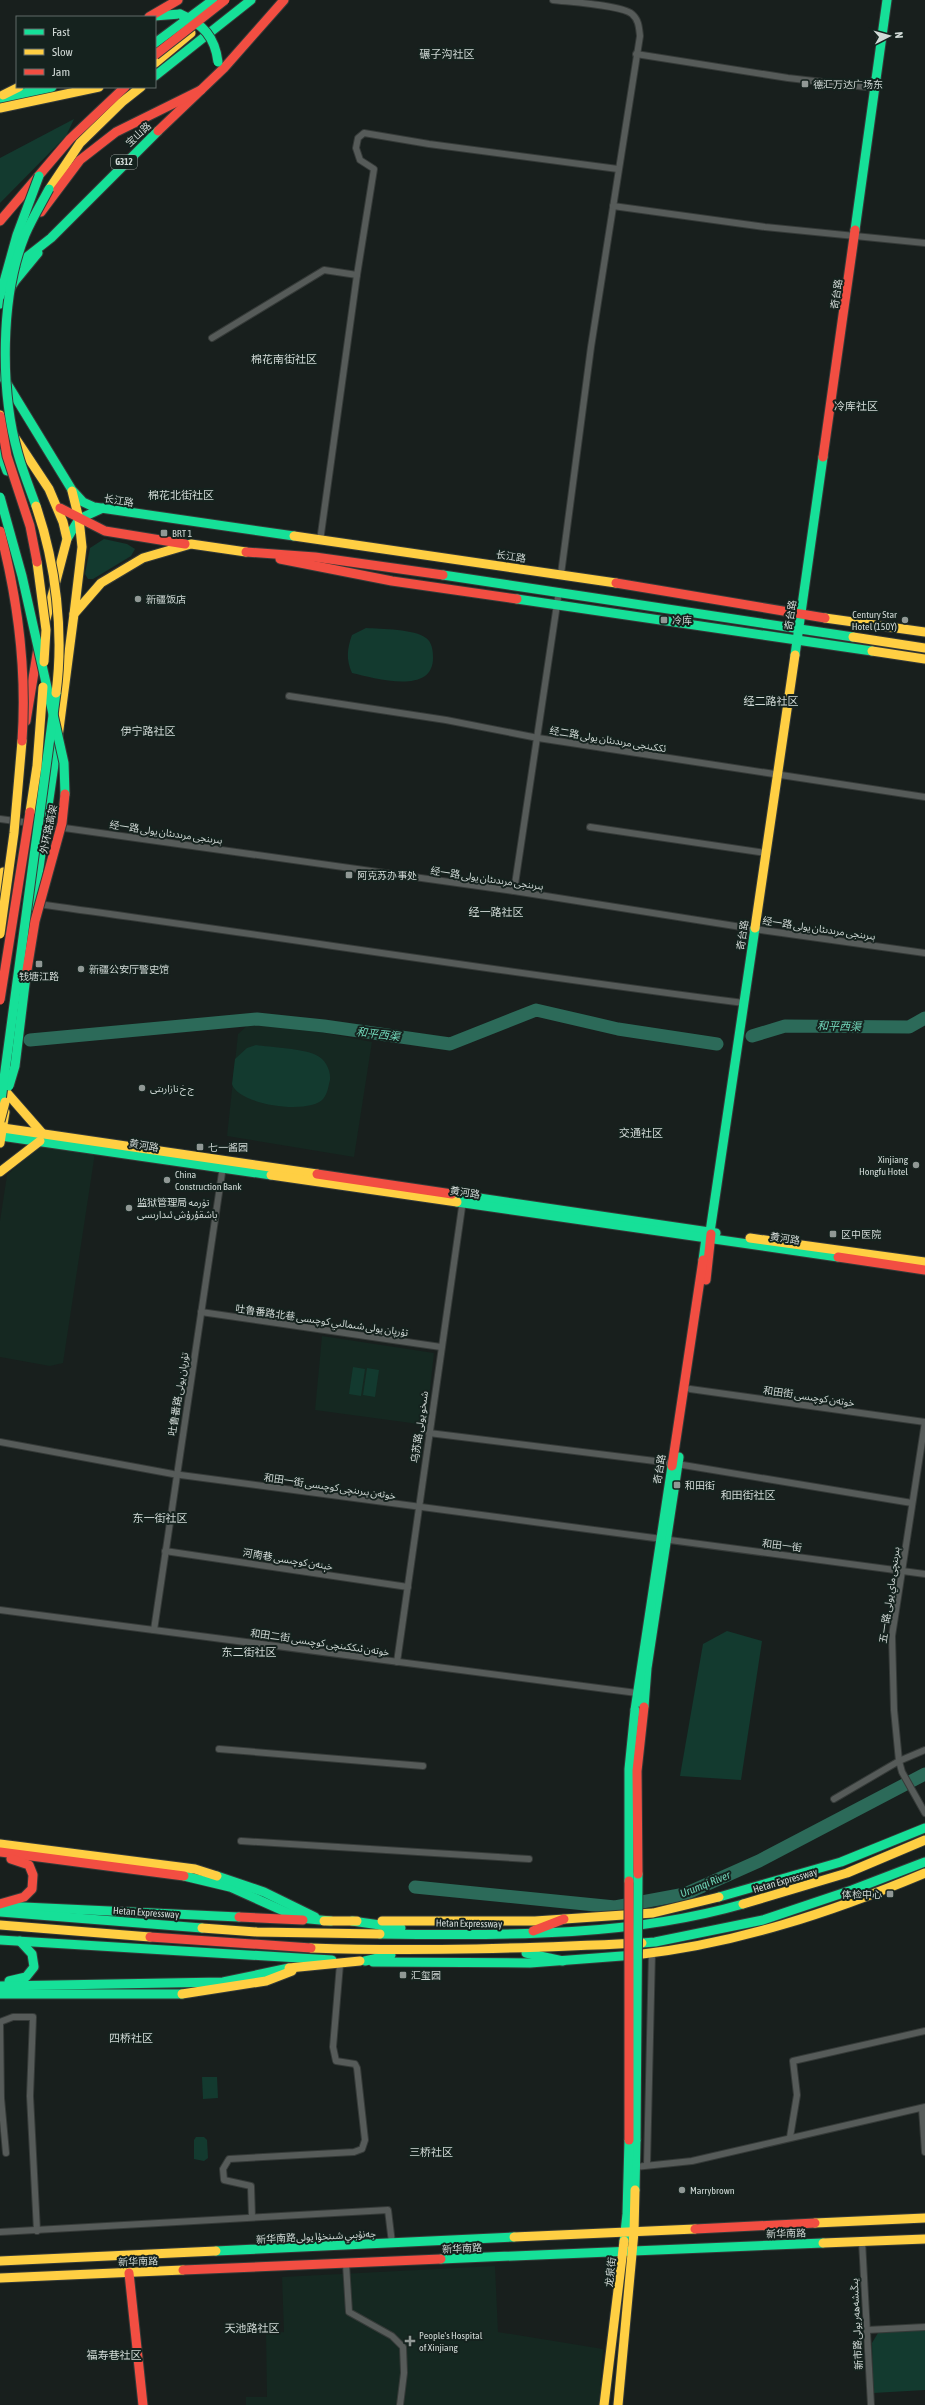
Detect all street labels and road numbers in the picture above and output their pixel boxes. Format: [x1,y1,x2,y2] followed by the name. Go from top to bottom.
[124,120,153,149] street label: 宝山路
[111,155,137,169] road number: G312
[829,278,844,310] street label: 奇台路
[103,493,135,508] street label: 长江路
[495,549,527,564] street label: 长江路
[783,599,798,631] street label: 奇台路
[549,725,667,755] street label: 经二路 ئككىنجى مرىدىئان يولى
[38,804,59,855] street label: 外环路高架
[108,819,224,847] street label: 经一路 بىرىنجى مرىدىئان يولى
[429,865,545,893] street label: 经一路 بىرىنجى مرىدىئان يولى
[761,915,877,943] street label: 经一路 بىرىنجى مرىدىئان يولى
[735,919,750,951] street label: 奇台路
[128,1138,160,1153] street label: 黄河路
[449,1185,481,1200] street label: 黄河路
[769,1231,801,1246] street label: 黄河路
[235,1303,409,1340] street label: 吐鲁番路北巷 تۇرپان يولى شىمالىي كوچىسى
[166,1352,192,1437] street label: 吐鲁番路 تۇرپان يولى
[762,1385,855,1409] street label: 和田街 خوتەن كوچىسى
[409,1390,431,1464] street label: 乌苏路 شىخو يولى
[652,1453,667,1485] street label: 奇台路
[263,1472,397,1502] street label: 和田一街 خوتەن بىرىنچى كوچىسى
[761,1538,802,1553] street label: 和田一街
[877,1546,904,1644] street label: 五一路 بىرىنچى ماي يولى
[242,1547,334,1573] street label: 河南巷 خېنەن كوچىسى
[250,1627,390,1659] street label: 和田二街 خوتەن ئىككىنچى كوچىسى
[752,1866,819,1895] street label: Hetan Expressway
[112,1905,179,1920] street label: Hetan Expressway
[436,1917,502,1930] street label: Hetan Expressway
[766,2227,806,2240] street label: 新华南路
[256,2228,377,2247] street label: 新华南路جەنۇبىي شىنخۇا يولى
[442,2242,482,2255] street label: 新华南路
[118,2255,158,2268] street label: 新华南路
[603,2257,618,2288] street label: 龙泉街
[849,2278,865,2370] street label: 新市路يىڭىشەھەر يولى

